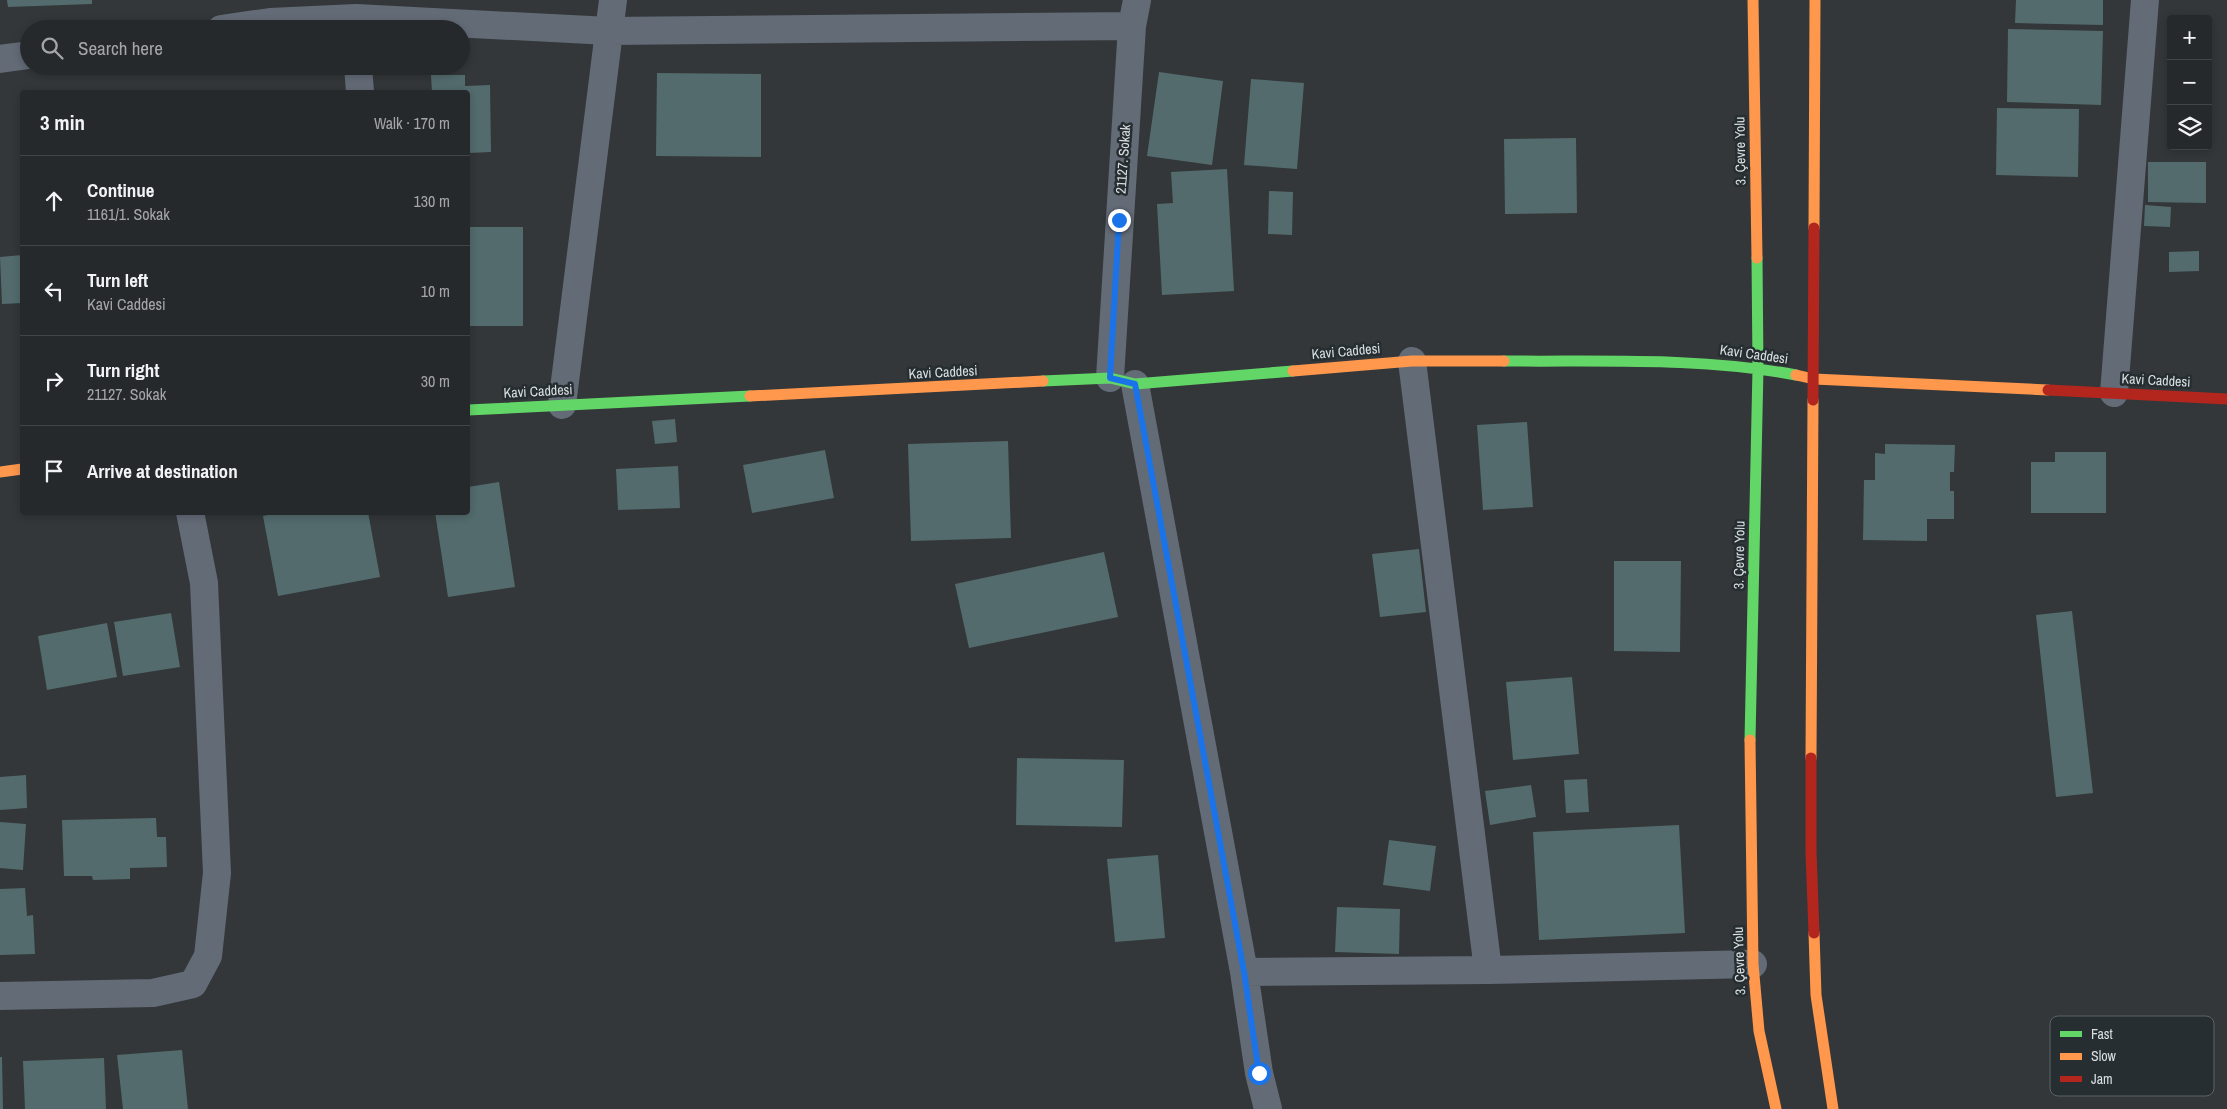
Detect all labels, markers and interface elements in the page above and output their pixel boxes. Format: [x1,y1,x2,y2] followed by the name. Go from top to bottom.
[2167,15,2212,150] map controls
[2167,15,2212,60] button: +
[20,20,470,75] search box
[38,34,66,62] icon: search
[78,35,163,61] text: Search here
[2167,60,2212,105] button: −
[2167,105,2212,150] button: layers
[40,108,85,137] text: 3 min
[374,112,450,134] text: Walk · 170 m
[1730,117,1750,185] street label: 3. Çevre Yolu
[1112,124,1134,194] street label: 21127. Sokak
[87,177,155,203] text: Continue
[40,187,68,215] icon: ahead
[414,190,450,212] text: 130 m
[87,203,170,225] text: 1161/1. Sokak
[1108,209,1131,232] route end
[87,267,148,293] text: Turn left
[40,277,68,305] icon: left
[421,280,450,302] text: 10 m
[87,293,166,315] text: Kavi Caddesi
[1311,339,1381,363] street label: Kavi Caddesi
[1719,340,1789,368] street label: Kavi Caddesi
[87,357,159,383] text: Turn right
[908,361,978,383] street label: Kavi Caddesi
[40,367,68,395] icon: right
[2121,369,2191,391] street label: Kavi Caddesi
[421,370,450,392] text: 30 m
[503,380,573,402] street label: Kavi Caddesi
[87,383,166,405] text: 21127. Sokak
[40,457,68,485] icon: arrive
[87,458,238,484] text: Arrive at destination
[1729,521,1749,589] street label: 3. Çevre Yolu
[1729,926,1749,996] street label: 3. Çevre Yolu
[2050,1016,2214,1096] legend
[2091,1025,2113,1043] text: Fast
[2091,1047,2117,1065] text: Slow
[1248,1062,1271,1085] route start
[2091,1070,2113,1088] text: Jam

